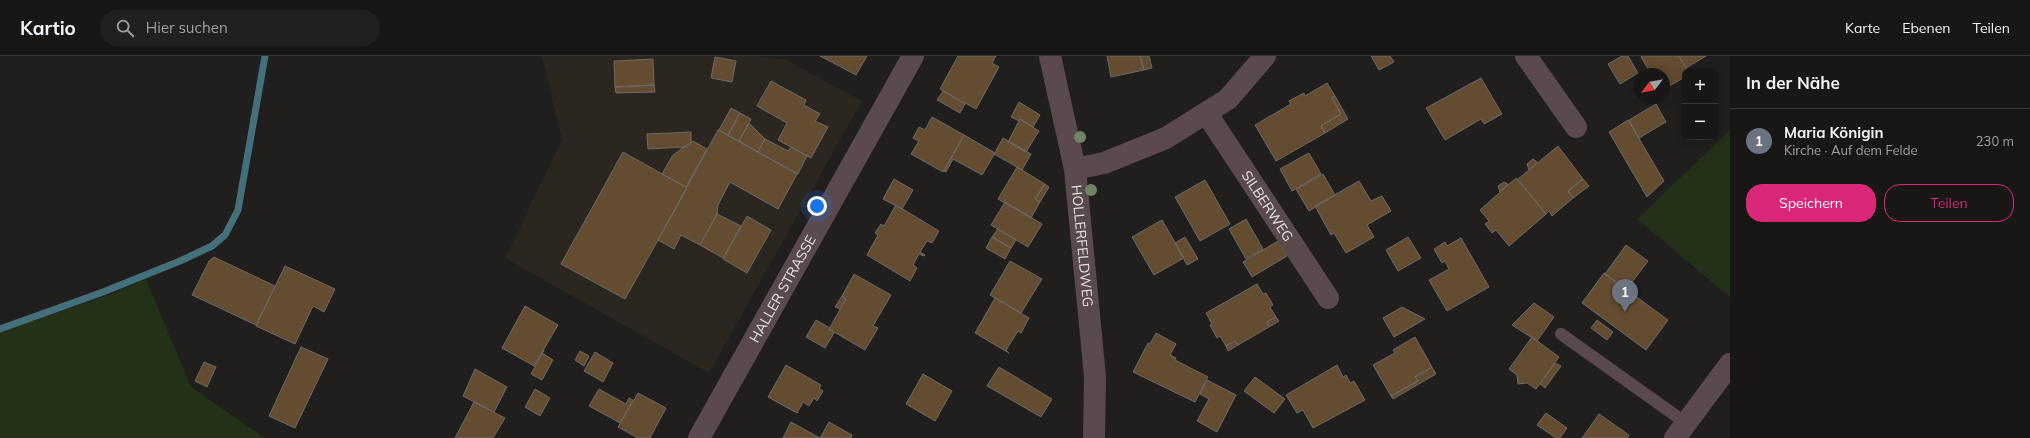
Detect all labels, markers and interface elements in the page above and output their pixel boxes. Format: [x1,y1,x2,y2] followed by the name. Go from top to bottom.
[100,10,380,46] search box
[20,16,76,40] text: Kartio
[114,17,136,39] icon: search
[146,18,228,37] text: Hier suchen
[1845,19,1880,37] text: Karte
[1902,19,1951,37] text: Ebenen
[1973,19,2010,37] text: Teilen
[1634,68,1670,104] north arrow
[1682,68,1718,140] map controls
[1682,68,1718,104] button: +
[1746,72,1840,93] text: In der Nähe
[1682,104,1718,140] button: −
[1784,123,1884,142] text: Maria Königin
[1755,133,1763,149] text: 1
[1976,133,2014,149] text: 230 m
[1784,142,1918,158] text: Kirche · Auf dem Felde
[1238,167,1297,245] street label: SILBERWEG
[1068,184,1097,308] street label: HOLLERFELDWEG
[1746,184,1876,222] button: Speichern
[1884,184,2014,222] button: Teilen
[807,196,827,216] your location
[745,232,820,346] street label: HALLER STRASSE
[1612,279,1638,312] pin: 1

